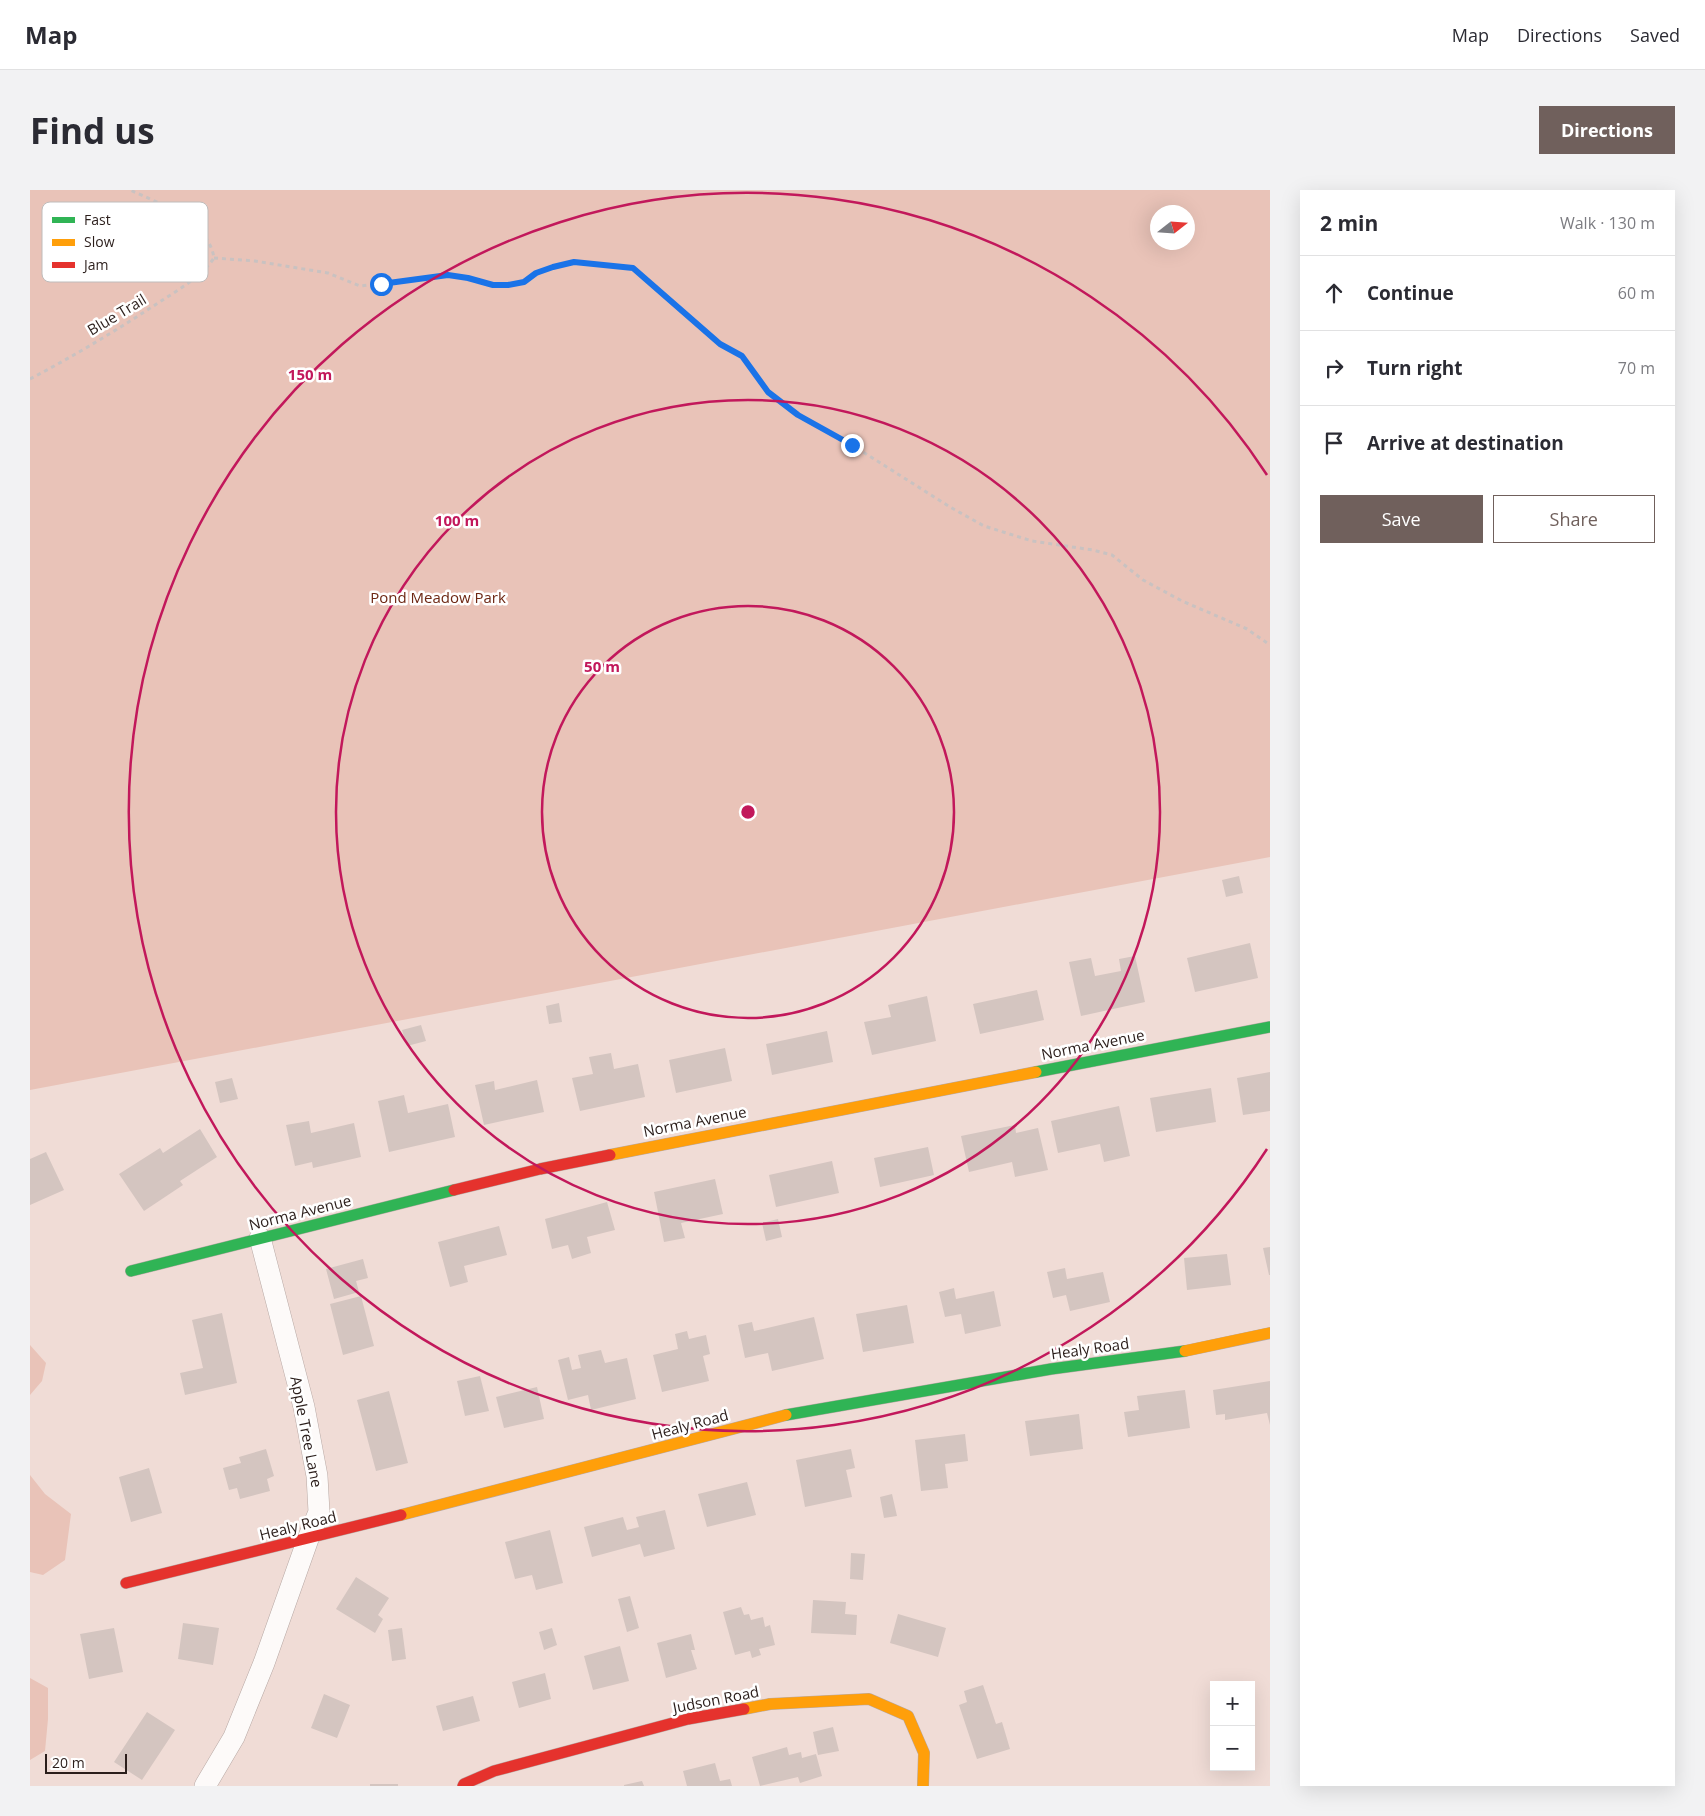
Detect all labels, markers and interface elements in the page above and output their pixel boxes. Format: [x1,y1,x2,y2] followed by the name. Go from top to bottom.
[25,18,77,51] text: Map
[1452,23,1489,47] text: Map
[1517,23,1602,47] text: Directions
[1630,23,1680,47] text: Saved
[1539,106,1675,154] button: Directions
[30,107,155,154] text: Find us
[42,202,208,282] legend
[1150,205,1195,250] north arrow
[1320,209,1378,237] text: 2 min
[84,210,111,229] text: Fast
[1560,212,1655,234] text: Walk · 130 m
[84,232,115,251] text: Slow
[82,255,109,274] text: Jam
[370,273,393,296] route start
[1320,279,1348,307] icon: ahead
[1367,280,1454,306] text: Continue
[1618,282,1655,304] text: 60 m
[83,289,150,340] street label: Blue Trail
[1320,354,1348,382] icon: right
[1367,355,1462,381] text: Turn right
[1618,357,1655,379] text: 70 m
[288,364,332,384] text: 150 m
[1320,429,1348,457] icon: arrive
[1367,430,1564,456] text: Arrive at destination
[841,434,864,457] route end
[1320,495,1483,543] button: Save
[1493,495,1655,543] button: Share
[435,510,479,530] text: 100 m
[370,587,506,607] park label: Pond Meadow Park
[584,656,620,676] text: 50 m
[739,803,757,821] centre of rings
[1039,1024,1146,1064] street label: Norma Avenue
[641,1101,748,1141] street label: Norma Avenue
[246,1190,353,1234] street label: Norma Avenue
[1049,1333,1130,1363] street label: Healy Road
[286,1375,328,1489] street label: Apple Tree Lane
[649,1404,730,1444] street label: Healy Road
[257,1506,338,1544] street label: Healy Road
[669,1681,761,1718] street label: Judson Road
[1210,1681,1255,1771] map controls
[1210,1681,1255,1726] button: +
[1210,1726,1255,1771] button: −
[45,1751,128,1774] scale bar
[52,1753,85,1772] text: 20 m

